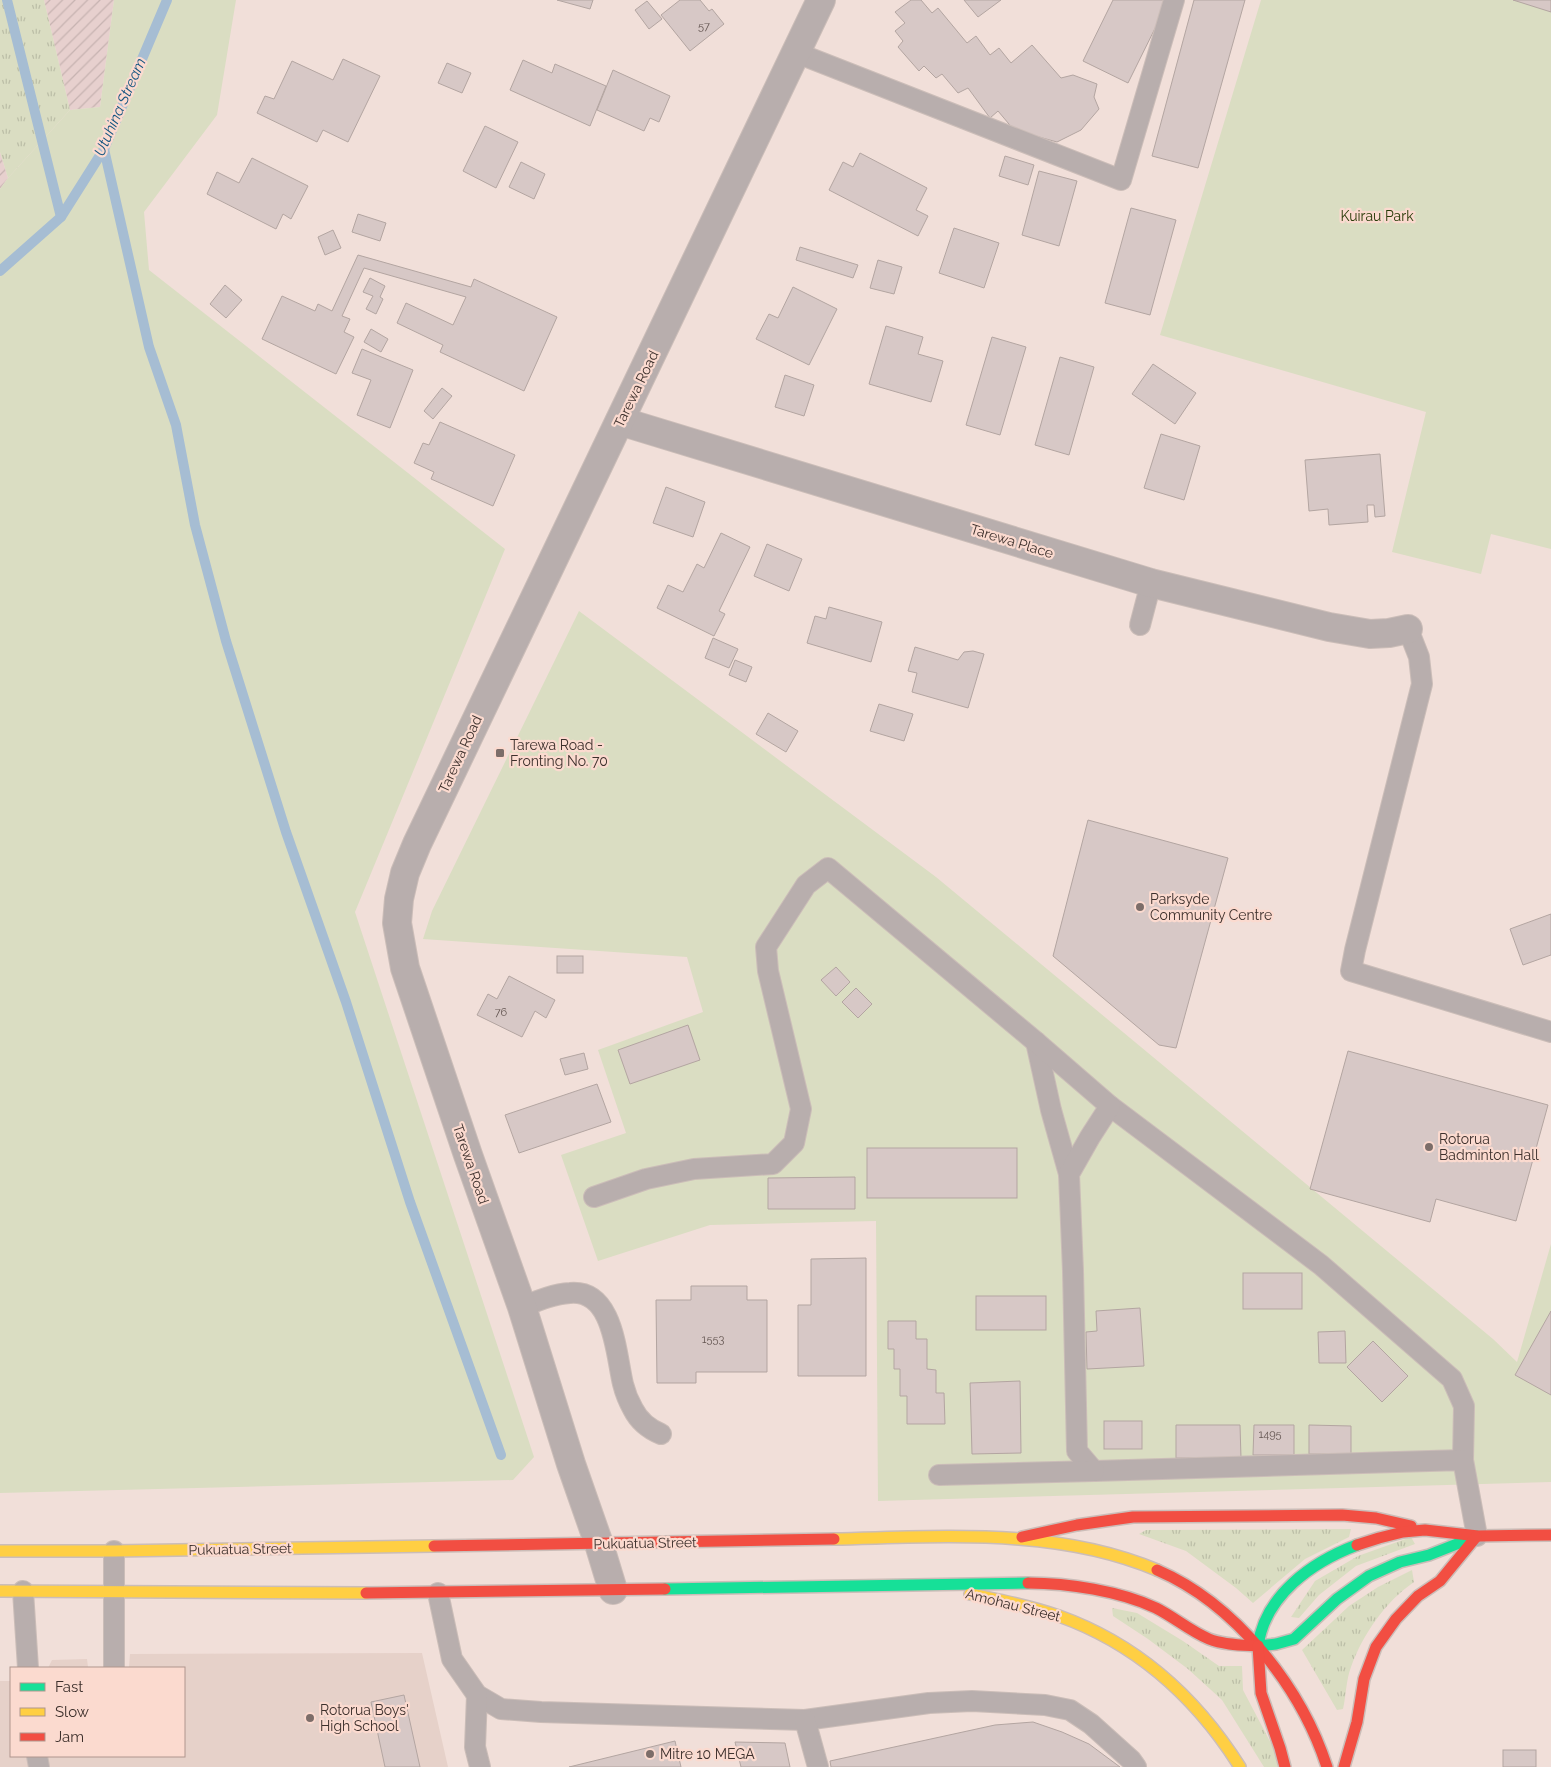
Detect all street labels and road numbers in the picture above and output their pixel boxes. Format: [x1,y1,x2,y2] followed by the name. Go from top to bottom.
[611,348,661,430] street label: Tarewa Road
[969,521,1055,561] street label: Tarewa Place
[435,713,485,795] street label: Tarewa Road
[450,1122,492,1206] street label: Tarewa Road
[593,1534,697,1552] street label: Pukuatua Street
[188,1540,292,1558] street label: Pukuatua Street
[964,1585,1062,1625] street label: Amohau Street

